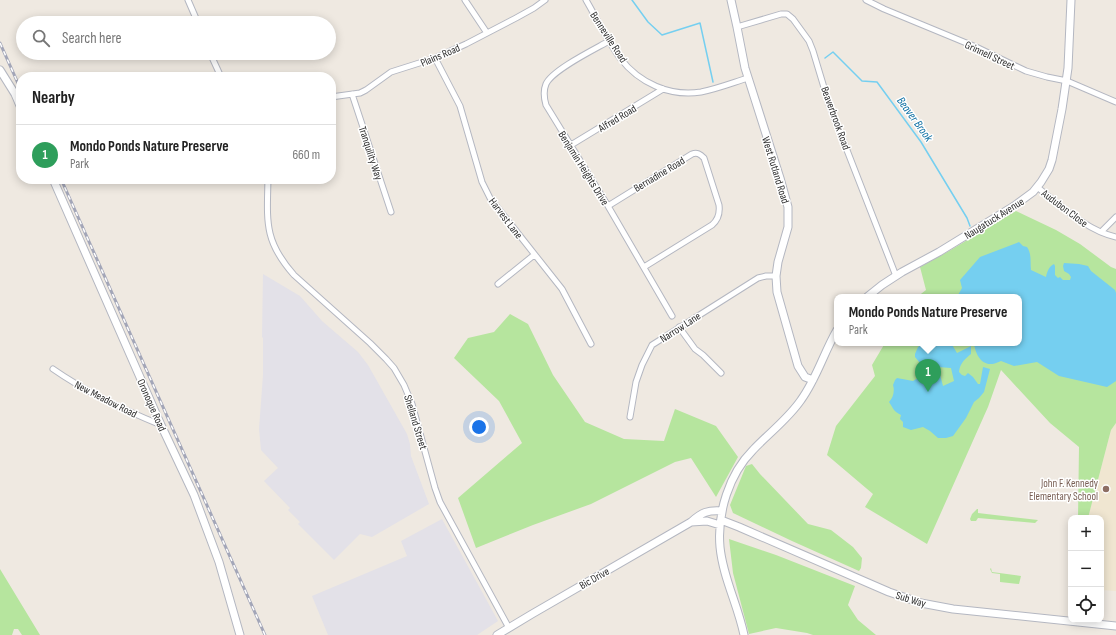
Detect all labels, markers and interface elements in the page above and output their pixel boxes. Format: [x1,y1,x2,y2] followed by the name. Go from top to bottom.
[587,9,630,65] street label: Benneville Road
[16,16,336,60] search box
[30,27,52,49] icon: search
[62,29,122,48] text: Search here
[963,38,1017,73] street label: Grinnell Street
[418,41,462,70] street label: Plains Road
[818,85,853,152] street label: Beaverbrook Road
[32,88,75,108] text: Nearby
[893,94,936,145] water label: Beaver Brook
[595,102,639,135] street label: Alfred Road
[356,125,386,182] street label: Tranquility Way
[555,129,612,208] street label: Benjamin Heights Drive
[759,135,792,205] street label: West Rutland Road
[70,137,229,156] text: Mondo Ponds Nature Preserve
[42,147,48,163] text: 1
[292,147,320,163] text: 660 m
[631,154,687,195] street label: Bernadine Road
[70,156,89,172] text: Park
[1038,186,1090,230] street label: Audubon Close
[486,195,525,241] street label: Harvest Lane
[962,195,1027,242] street label: Naugatuck Avenue
[834,294,1022,346] popup
[849,303,1007,322] text: Mondo Ponds Nature Preserve
[658,309,703,345] street label: Narrow Lane
[849,322,868,338] text: Park
[915,359,941,392] pin: 1
[134,377,169,434] street label: Oronoque Road
[72,378,140,421] street label: New Meadow Road
[401,393,430,452] street label: Shelland Street
[469,417,489,437] your location
[1029,477,1099,503] place label: John F. Kennedy Elementary School
[1101,484,1111,494] marker: John F. Kennedy Elementary School
[1068,515,1104,623] map controls
[1068,515,1104,551] button: +
[1068,551,1104,587] button: −
[577,565,611,592] street label: Bic Drive
[1068,587,1104,623] button: locate
[894,589,928,610] street label: Sub Way

